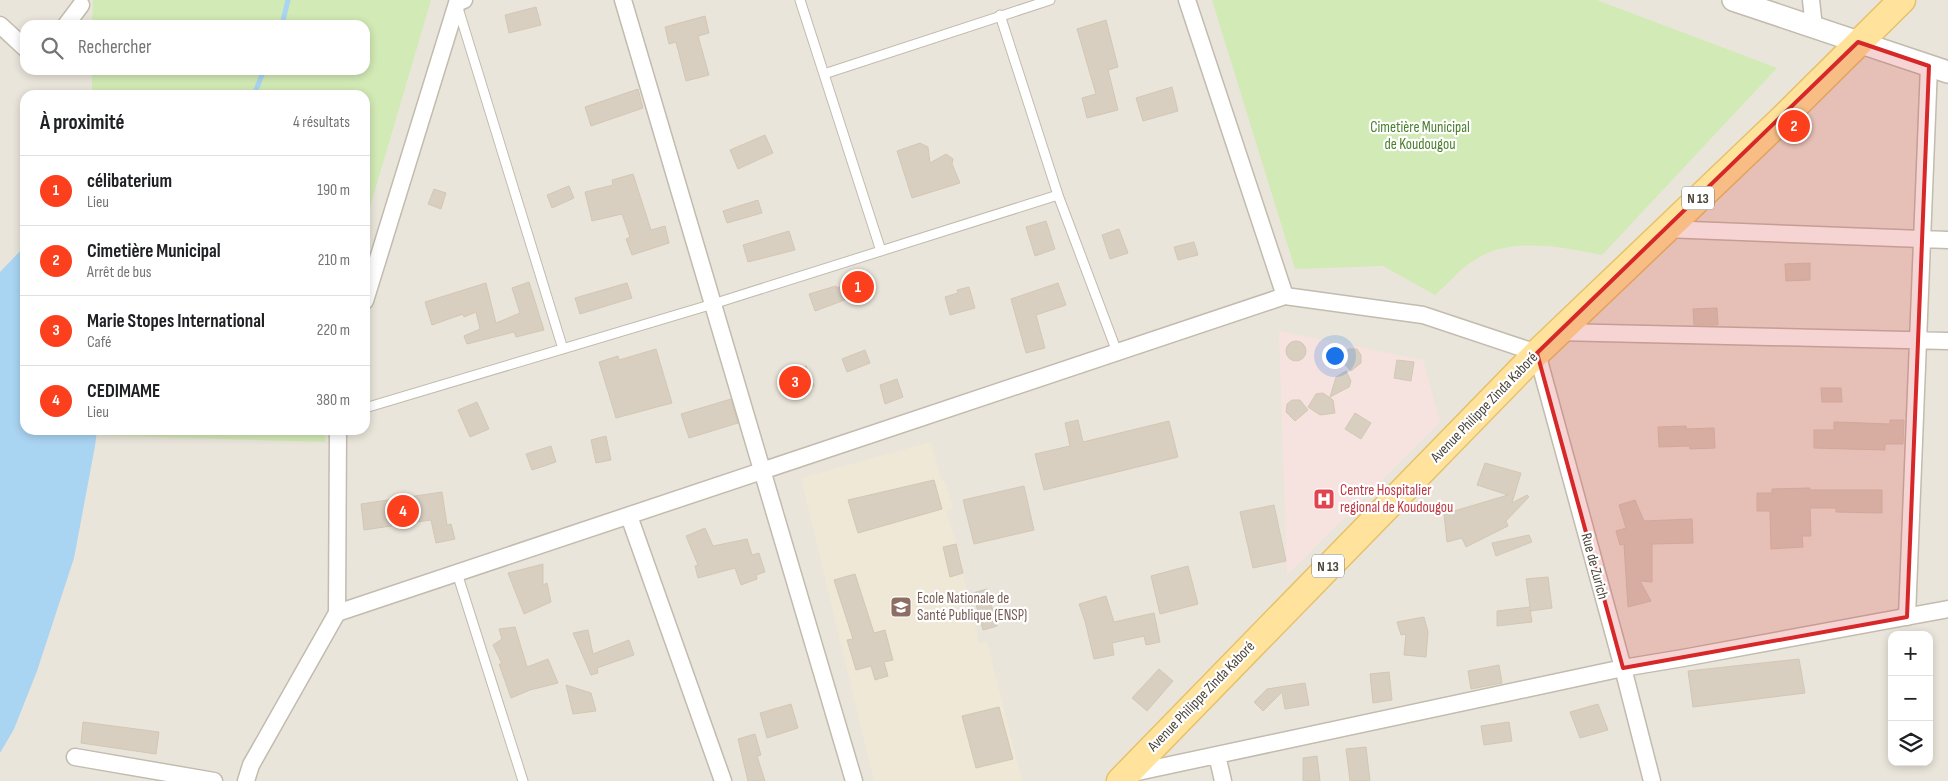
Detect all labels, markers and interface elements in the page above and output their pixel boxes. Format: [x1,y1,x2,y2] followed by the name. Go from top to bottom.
[20,20,370,75] search box
[38,34,66,62] icon: search
[78,36,152,59] text: Rechercher
[1778,107,1810,145] pin: 2
[40,110,125,135] text: À proximité
[293,113,350,132] text: 4 résultats
[1370,118,1470,154] park label: Cimetière Municipal de Koudougou
[87,170,172,193] text: célibaterium
[53,181,59,200] text: 1
[317,181,350,200] text: 190 m
[1682,187,1714,210] road number: N 13
[87,193,109,212] text: Lieu
[87,240,221,263] text: Cimetière Municipal
[52,251,60,270] text: 2
[318,251,350,270] text: 210 m
[87,263,152,282] text: Arrêt de bus
[842,268,874,306] pin: 1
[87,310,265,333] text: Marie Stopes International
[52,321,60,340] text: 3
[317,321,350,340] text: 220 m
[87,333,111,352] text: Café
[1322,343,1348,369] your location
[1426,348,1542,467] street label: Avenue Philippe Zinda Kaboré
[779,363,811,401] pin: 3
[87,380,160,403] text: CEDIMAME
[52,391,60,410] text: 4
[316,391,350,410] text: 380 m
[87,403,109,422] text: Lieu
[1340,481,1453,517] place label: Centre Hospitalier regional de Koudougou
[1312,487,1336,511] hospital icon: Centre Hospitalier regional de Koudougou
[387,492,419,530] pin: 4
[1577,531,1613,601] street label: Rue de Zurich
[1312,554,1344,578] road number: N 13
[917,589,1027,625] place label: Ecole Nationale de Santé Publique (ENSP)
[889,595,913,619] school or university icon: Ecole Nationale de Santé Publique (ENSP)
[1888,631,1933,766] map controls
[1888,631,1933,676] button: +
[1143,637,1259,756] street label: Avenue Philippe Zinda Kaboré
[1888,676,1933,721] button: −
[1888,721,1933,766] button: layers

